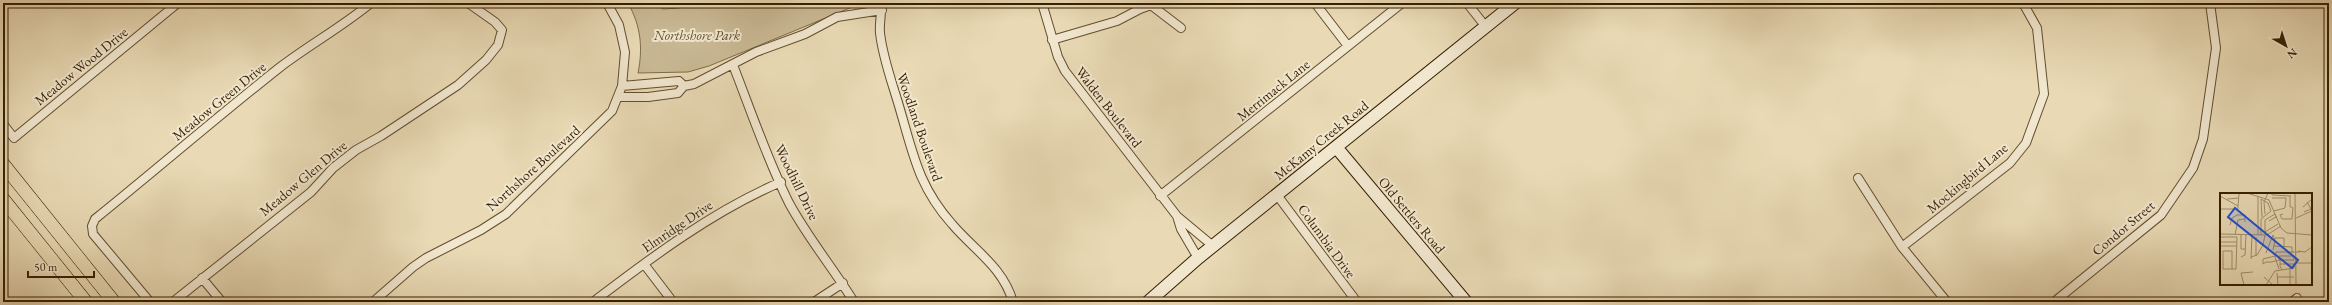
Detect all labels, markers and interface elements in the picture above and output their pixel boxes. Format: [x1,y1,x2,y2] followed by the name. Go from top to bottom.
[31,23,132,109] street label: Meadow Wood Drive
[653,26,741,44] park label: Northshore Park
[2266,26,2306,66] north arrow
[2284,46,2300,62] text: N
[1233,55,1314,125] street label: Merrimack Lane
[169,57,270,144] street label: Meadow Green Drive
[1072,63,1147,152] street label: Walden Boulevard
[893,71,947,184] street label: Woodland Boulevard
[1270,96,1373,184] street label: McKamy Creek Road
[482,120,584,215] street label: Northshore Boulevard
[256,136,351,220] street label: Meadow Glen Drive
[1923,139,2012,217] street label: Mockingbird Lane
[771,141,823,223] street label: Woodhill Drive
[1375,173,1450,258] street label: Old Settlers Road
[2220,193,2312,285] inset map
[638,195,716,256] street label: Elmridge Drive
[2088,196,2159,259] street label: Condor Street
[1294,200,1360,282] street label: Columbia Drive
[28,253,94,279] scale bar
[34,259,58,275] text: 50 m

